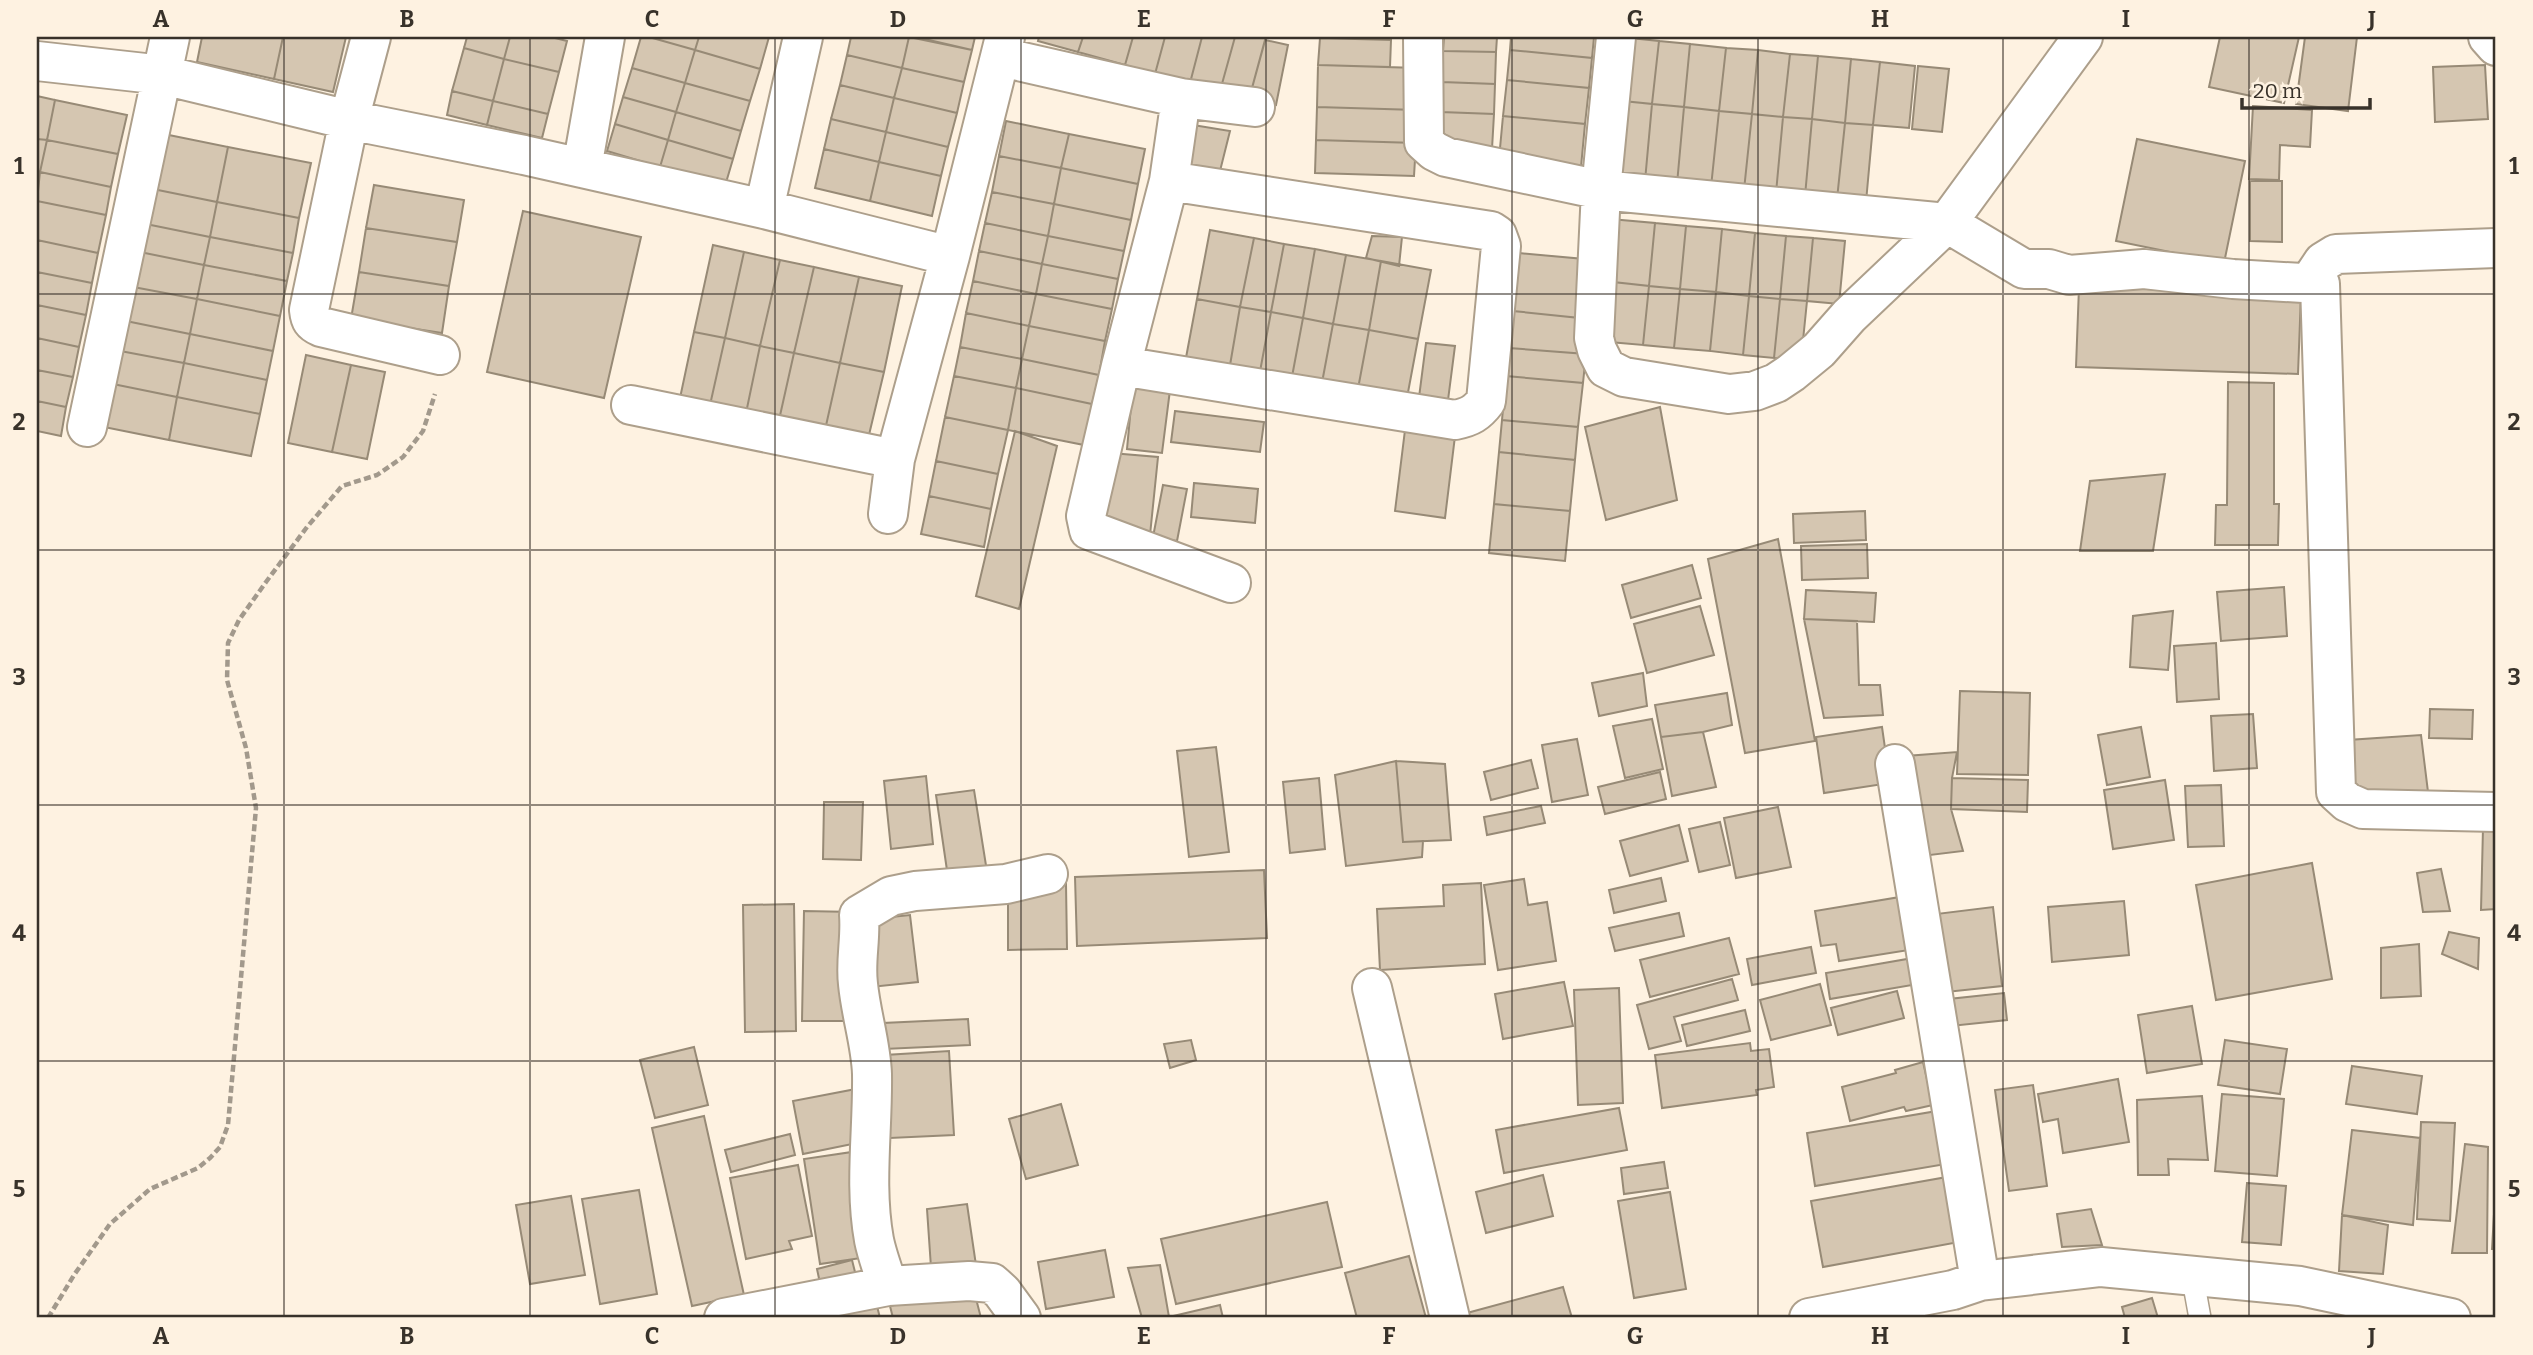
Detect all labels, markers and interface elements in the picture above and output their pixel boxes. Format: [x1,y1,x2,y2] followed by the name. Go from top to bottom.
[153,5,170,33] text: A
[400,5,414,33] text: B
[645,5,659,33] text: C
[890,5,906,33] text: D
[1137,5,1151,33] text: E
[1383,5,1396,33] text: F
[1627,5,1644,33] text: G
[1871,5,1889,33] text: H
[2122,5,2130,33] text: I
[2366,5,2376,33] text: J
[2242,66,2370,110] scale bar
[2253,78,2302,104] text: 20 m
[14,152,24,180] text: 1
[2509,152,2519,180] text: 1
[13,408,26,436] text: 2
[2508,408,2521,436] text: 2
[12,663,26,691] text: 3
[2507,663,2521,691] text: 3
[12,919,26,947] text: 4
[2507,919,2521,947] text: 4
[13,1175,25,1203] text: 5
[2508,1175,2520,1203] text: 5
[153,1322,170,1350] text: A
[400,1322,414,1350] text: B
[645,1322,659,1350] text: C
[890,1322,906,1350] text: D
[1137,1322,1151,1350] text: E
[1383,1322,1396,1350] text: F
[1627,1322,1644,1350] text: G
[1871,1322,1889,1350] text: H
[2122,1322,2130,1350] text: I
[2366,1322,2376,1350] text: J

